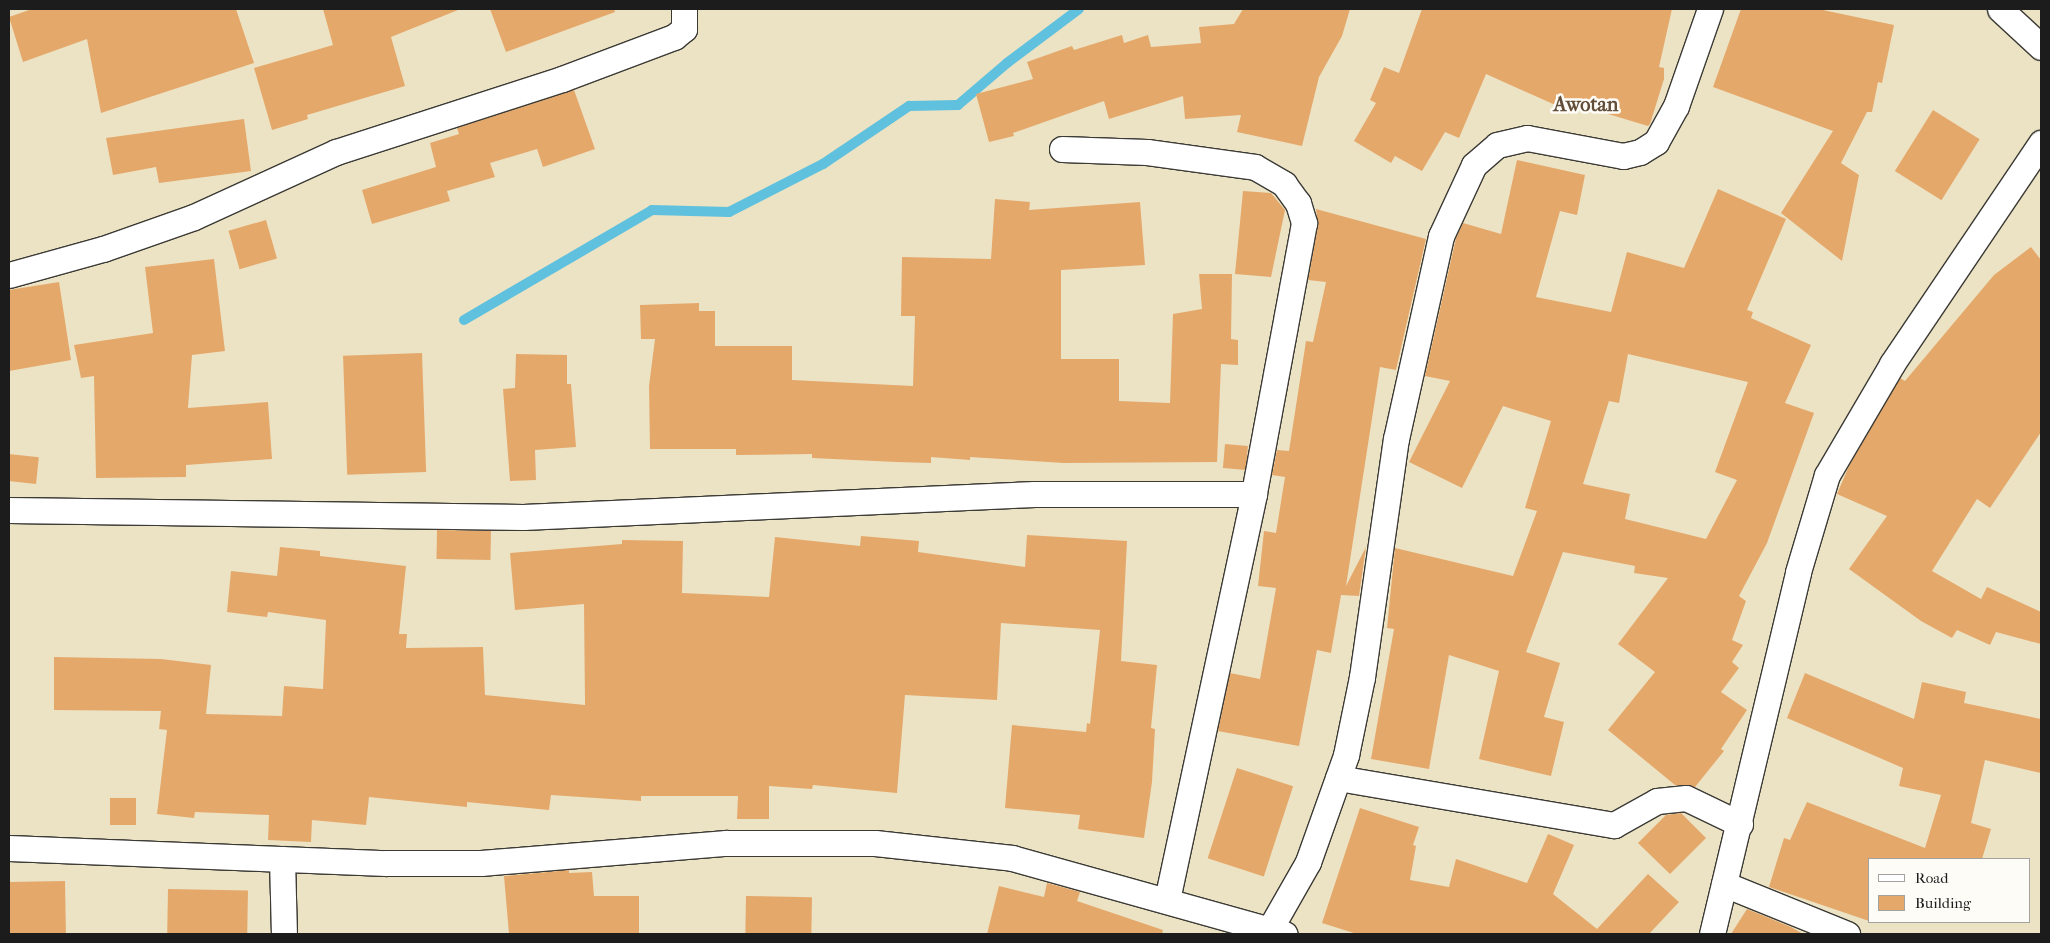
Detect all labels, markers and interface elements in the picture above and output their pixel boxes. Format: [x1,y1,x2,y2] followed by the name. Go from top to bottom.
[1554,92,1618,116] district label: Awotan
[1868,858,2030,923] legend
[1915,869,1948,887] text: Road
[1915,894,1971,912] text: Building

